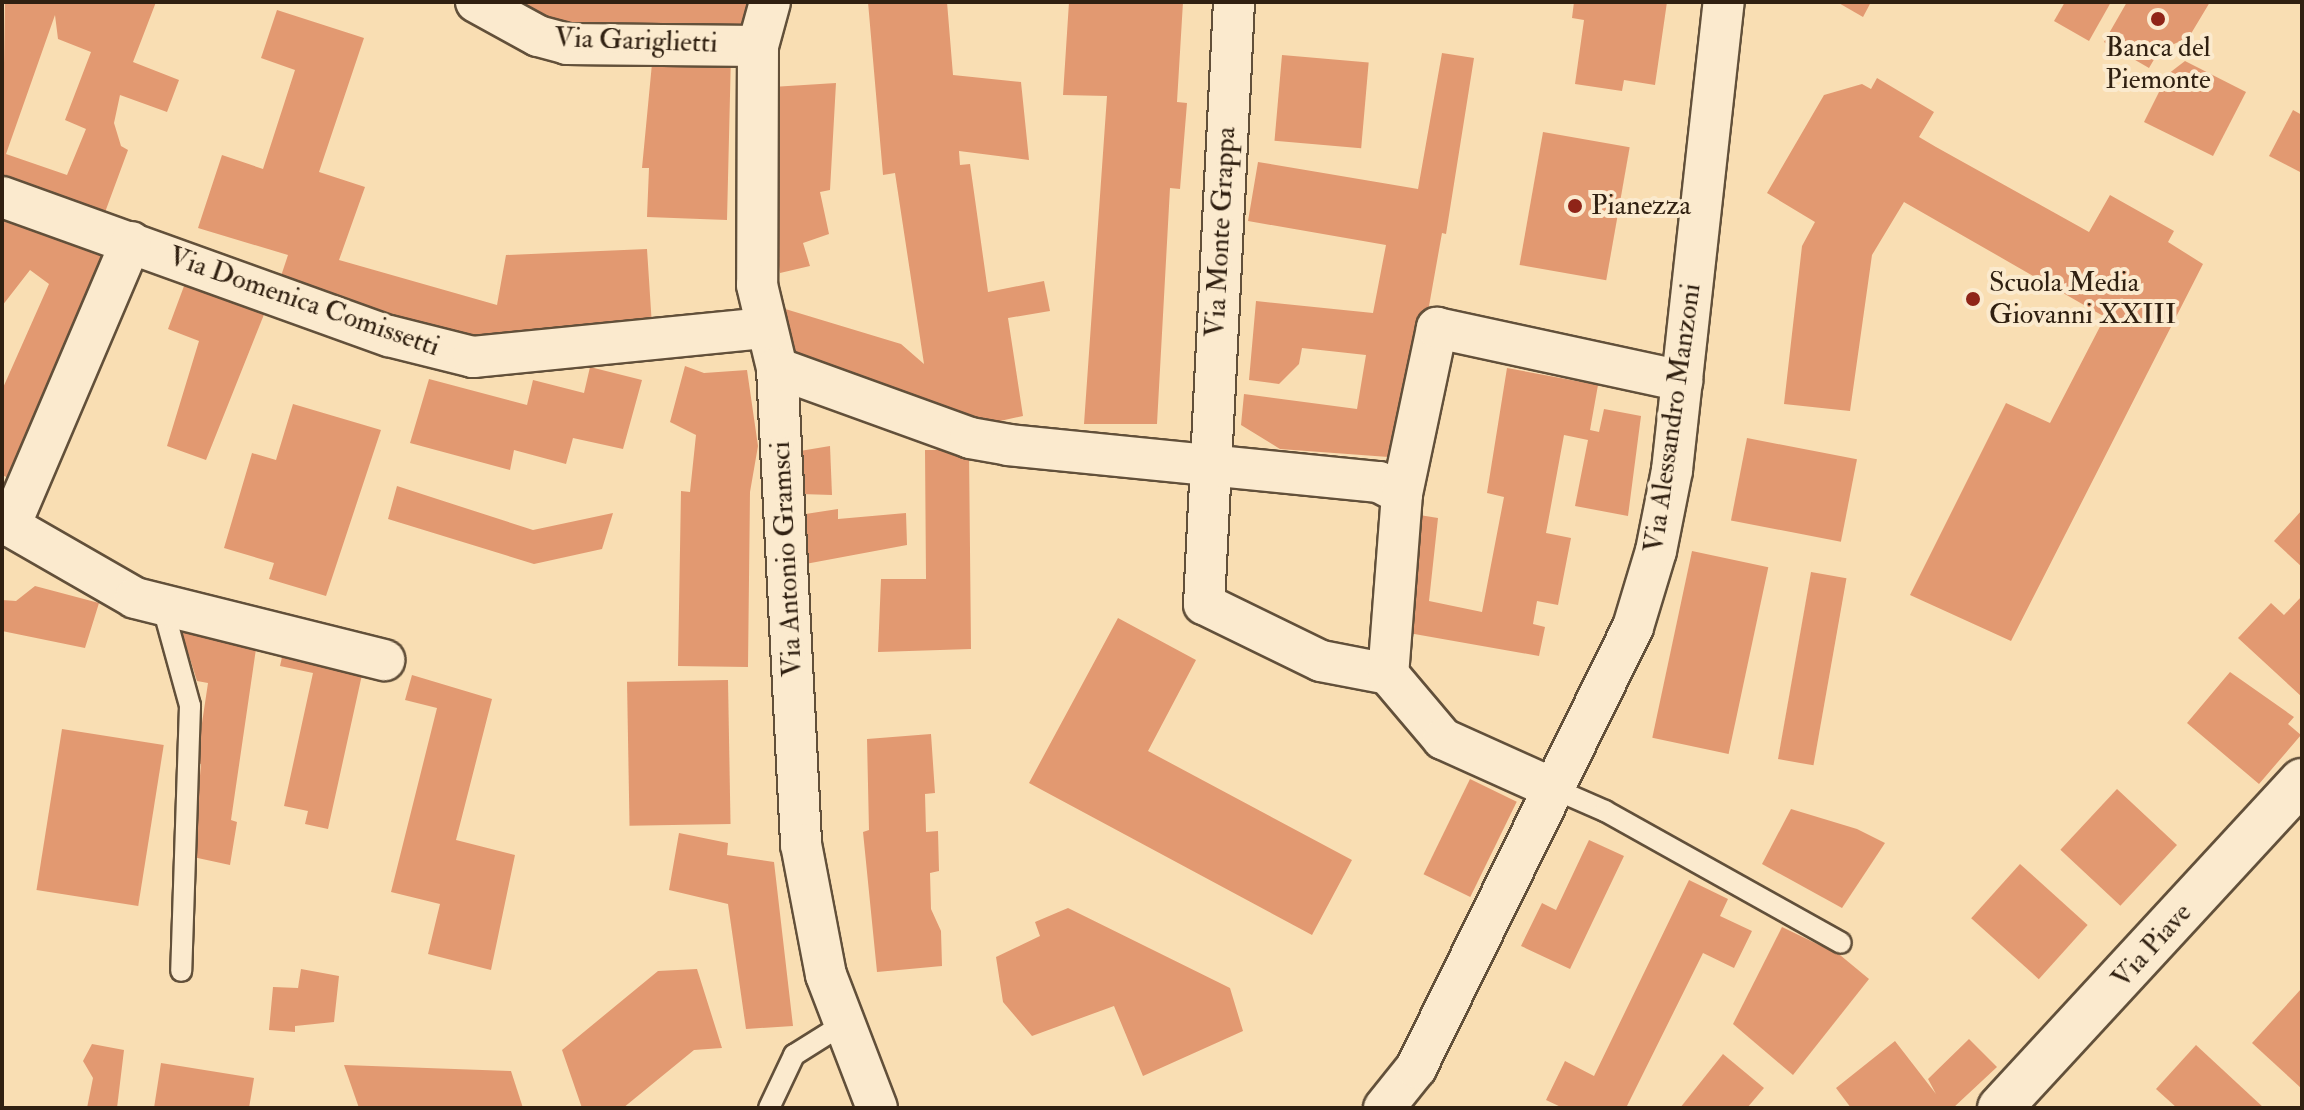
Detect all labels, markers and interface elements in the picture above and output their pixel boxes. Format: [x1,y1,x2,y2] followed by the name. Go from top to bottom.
[2149,10,2167,28] marker: Banca del Piemonte
[554,21,718,61] street label: Via Gariglietti
[2105,31,2211,97] place label: Banca del Piemonte
[1199,126,1243,338] street label: Via Monte Grappa
[1591,189,1691,223] place label: Pianezza
[1566,197,1584,215] marker: Pianezza
[164,240,444,364] street label: Via Domenica Comissetti
[1989,266,2176,332] place label: Scuola Media Giovanni XXIII
[1637,281,1709,555] street label: Via Alessandro Manzoni
[1964,290,1982,308] marker: Scuola Media Giovanni XXIII
[764,440,810,678] street label: Via Antonio Gramsci
[2105,897,2199,995] street label: Via Piave

